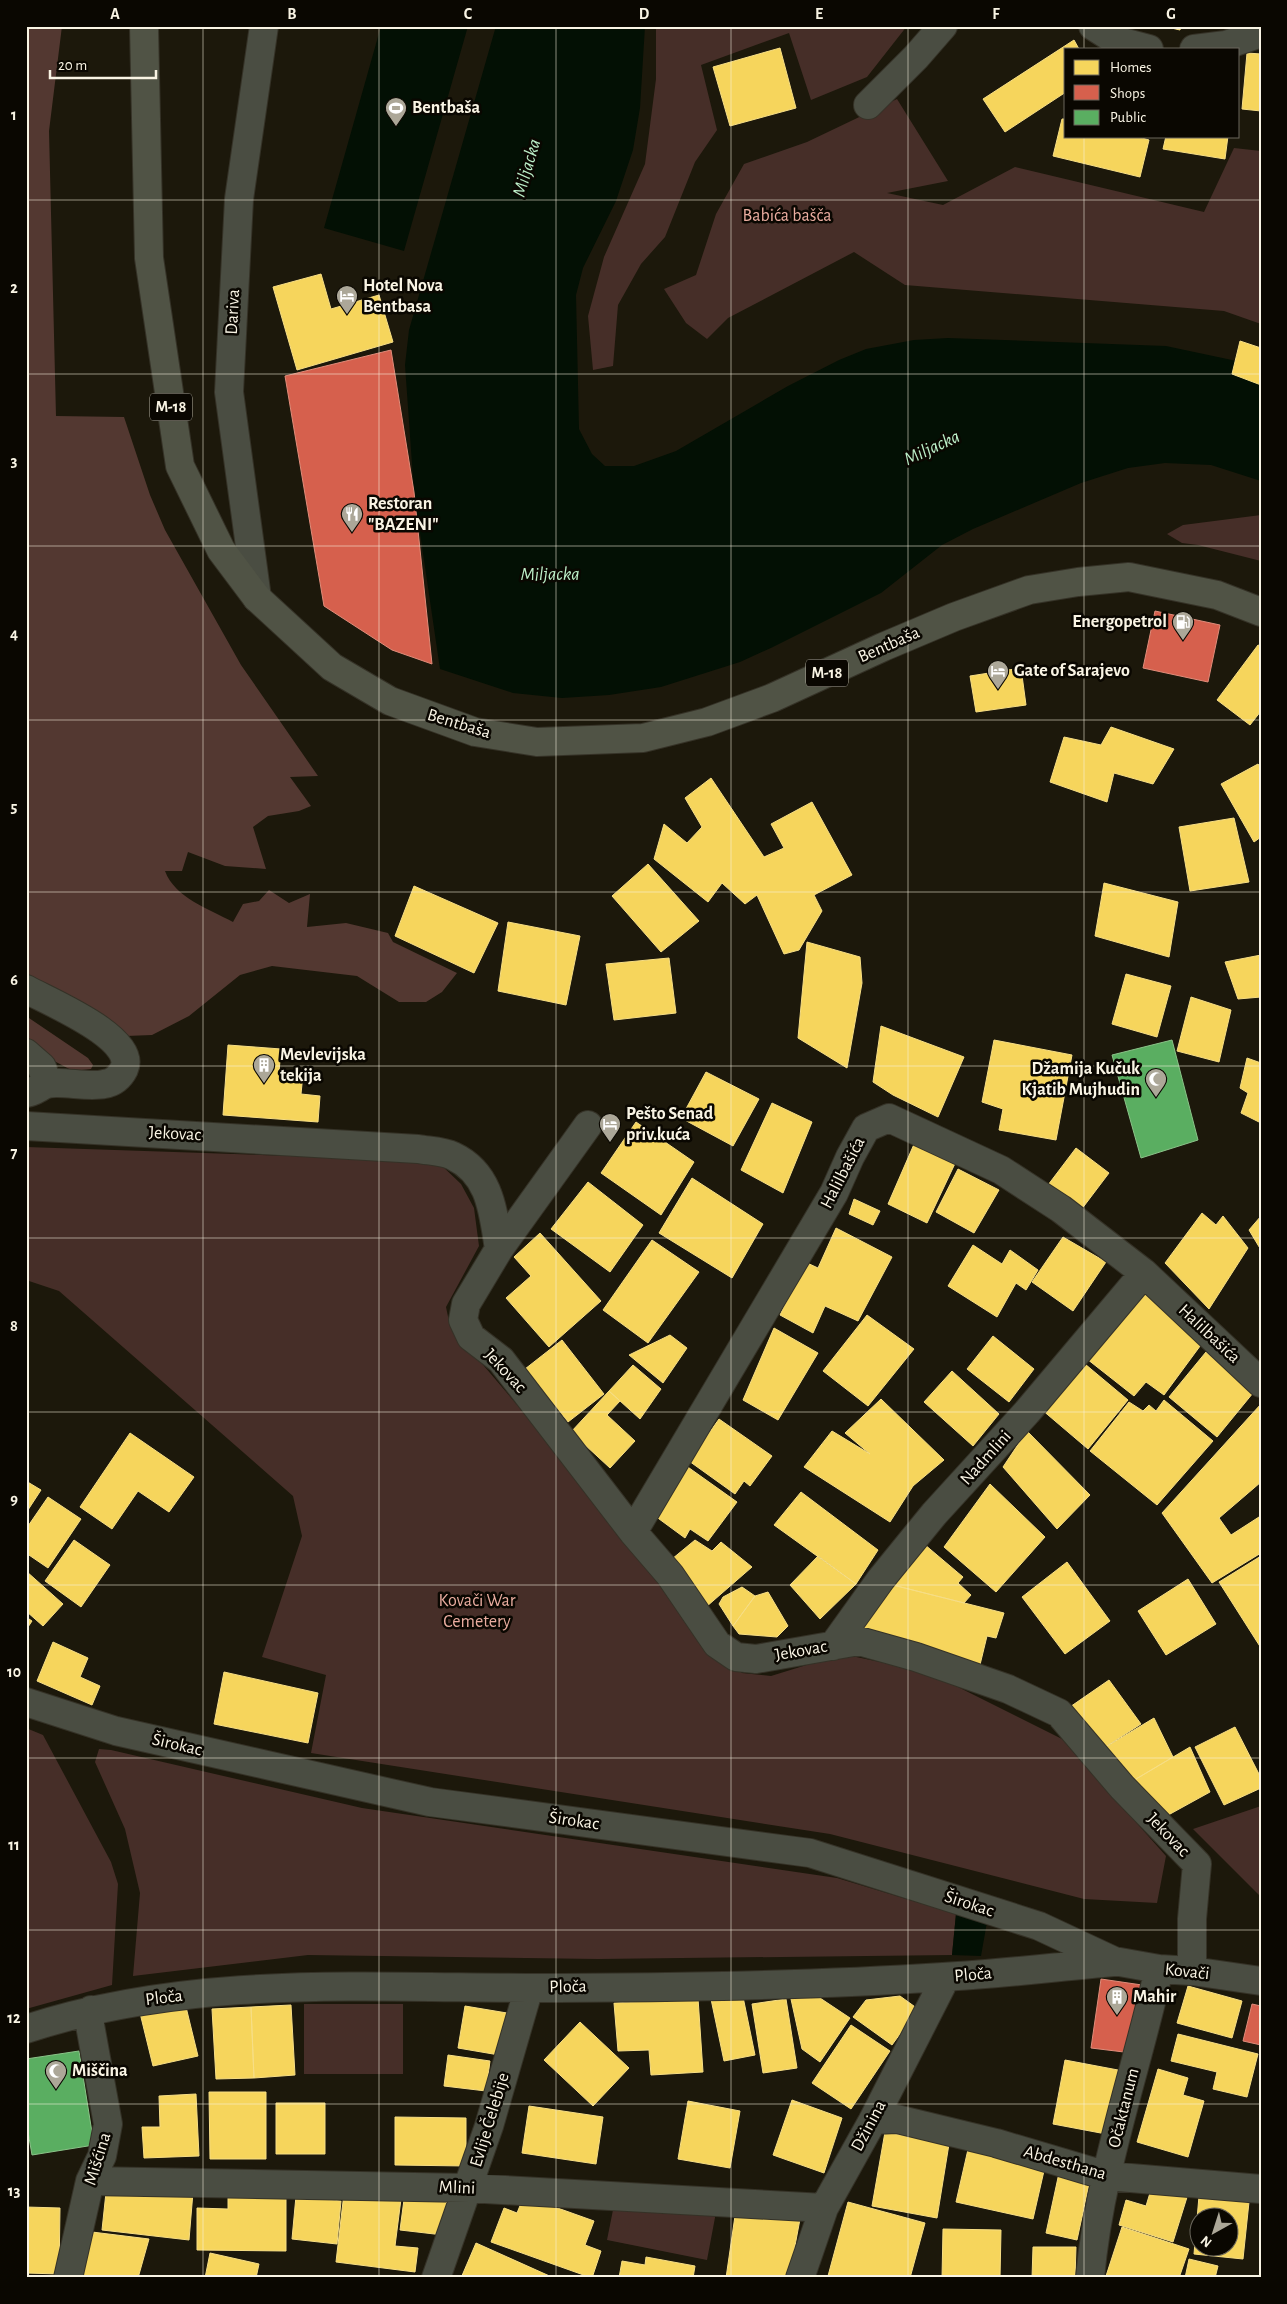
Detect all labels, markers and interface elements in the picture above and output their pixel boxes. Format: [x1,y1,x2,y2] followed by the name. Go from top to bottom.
[110,6,120,22] text: A
[287,6,297,22] text: B
[464,6,473,22] text: C
[639,6,650,22] text: D
[815,6,823,22] text: E
[992,6,1000,22] text: F
[1166,6,1176,22] text: G
[50,48,156,80] scale bar
[1064,48,1240,138] legend
[58,58,87,73] text: 20 m
[1110,60,1152,75] text: Homes
[1110,86,1145,101] text: Shops
[384,96,408,127] sports icon: Bentbaša
[412,99,480,117] place label: Bentbaša
[11,107,17,123] text: 1
[1110,110,1146,125] text: Public
[510,137,544,199] water label: Miljacka
[743,207,831,225] park label: Babića bašča
[363,277,443,316] place label: Hotel Nova Bentbasa
[10,280,18,296] text: 2
[335,284,359,315] hotel icon: Hotel Nova Bentbasa
[223,289,243,335] street label: Dariva
[150,394,192,421] road number: M-18
[901,427,963,469] water label: Miljacka
[11,453,18,469] text: 3
[368,495,439,534] place label: Restoran "BAZENI"
[340,502,364,533] restaurant icon: Restoran "BAZENI"
[520,565,580,584] water label: Miljacka
[1171,610,1195,641] fuel station icon: Energopetrol
[1072,613,1167,631] place label: Energopetrol
[855,623,923,667] street label: Bentbaša
[10,626,18,642] text: 4
[986,659,1010,690] hotel icon: Gate of Sarajevo
[806,660,848,686] road number: M-18
[1014,662,1130,680] place label: Gate of Sarajevo
[425,706,493,742] street label: Bentbaša
[11,799,18,815] text: 5
[10,972,18,988] text: 6
[280,1046,366,1085] place label: Mevlevijska tekija
[252,1053,276,1084] building icon: Mevlevijska tekija
[1022,1060,1140,1099] place label: Džamija Kučuk Kjatib Mujhudin
[1144,1067,1168,1098] mosque icon: Džamija Kučuk Kjatib Mujhudin
[626,1105,714,1144] place label: Pešto Senad priv.kuća
[598,1112,622,1143] hotel icon: Pešto Senad priv.kuća
[148,1124,202,1144] street label: Jekovac
[817,1135,869,1211] street label: Halilbašića
[11,1145,18,1161] text: 7
[1175,1301,1243,1367] street label: Halilbašića
[10,1318,18,1334] text: 8
[480,1346,530,1396] street label: Jekovac
[957,1427,1015,1489] street label: Nadmlini
[10,1491,18,1507] text: 9
[439,1592,516,1631] park label: Kovači War Cemetery
[774,1638,829,1664] street label: Jekovac
[7,1664,21,1680] text: 10
[150,1728,204,1759] street label: Širokac
[548,1806,601,1833] street label: Širokac
[1143,1810,1193,1860] street label: Jekovac
[8,1837,20,1853] text: 11
[942,1885,997,1920] street label: Širokac
[1164,1961,1210,1983] street label: Kovači
[953,1964,993,1986] street label: Ploča
[549,1978,587,1996] street label: Ploča
[1105,1985,1129,2016] building icon: Mahir
[144,1987,184,2009] street label: Ploča
[1133,1988,1177,2006] place label: Mahir
[7,2010,21,2026] text: 12
[44,2059,68,2090] mosque icon: Miščina
[72,2062,128,2080] place label: Miščina
[1105,2066,1143,2150] street label: Očaktanum
[464,2070,513,2169] street label: Evlije Čelebije
[848,2098,890,2154] street label: Džinina
[81,2130,115,2188] street label: Mišćina
[1022,2143,1108,2183] street label: Abdesthana
[438,2178,476,2198] street label: Mlini
[8,2183,20,2199] text: 13
[1190,2206,1240,2256] north arrow
[1198,2233,1215,2250] text: N

